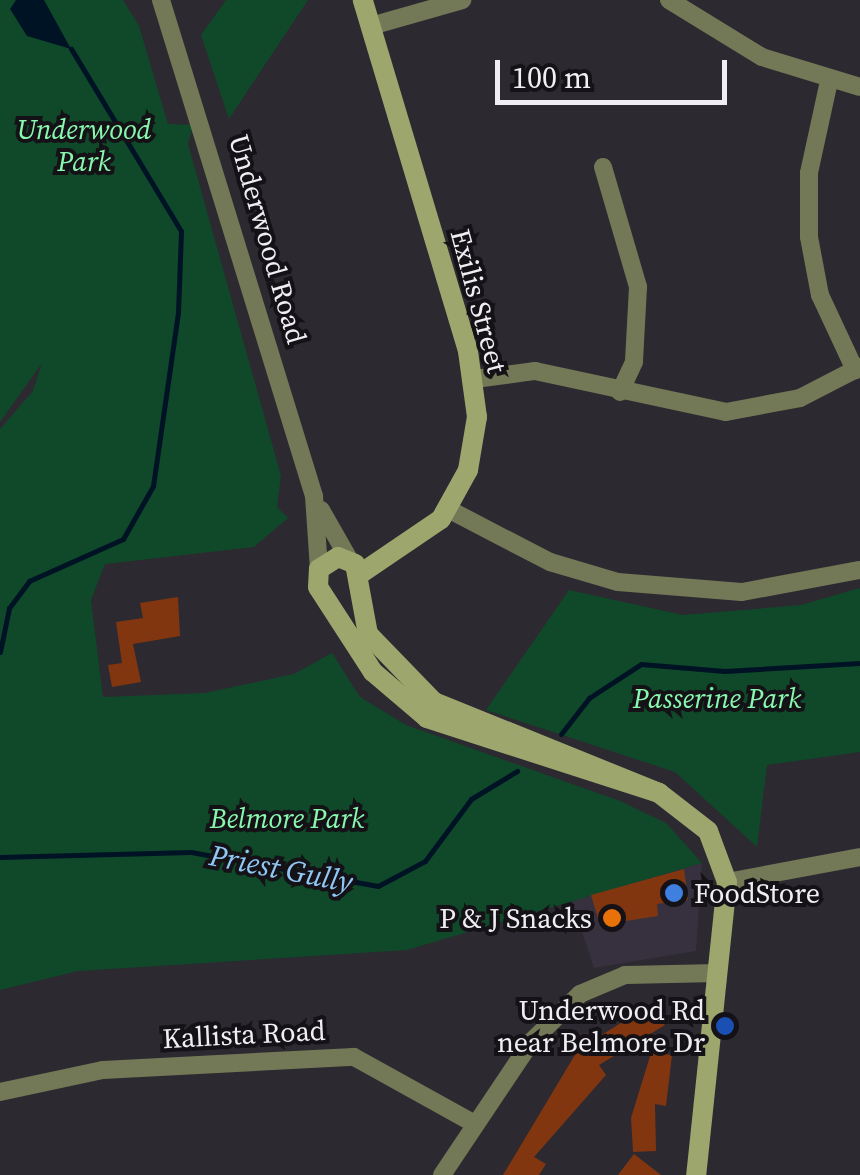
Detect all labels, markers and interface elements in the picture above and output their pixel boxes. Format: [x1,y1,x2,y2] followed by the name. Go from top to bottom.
[500,40,732,102] scale bar
[512,57,591,98] text: 100 m
[17,112,151,178] park label: Underwood Park
[222,130,314,348] street label: Underwood Road
[444,225,514,377] street label: Exilis Street
[633,681,801,715] park label: Passerine Park
[210,801,364,835] park label: Belmore Park
[206,838,356,900] water label: Priest Gully
[694,876,820,910] place label: FoodStore
[663,882,685,904] marker: FoodStore
[439,901,592,935] place label: P & J Snacks
[601,907,623,929] marker: P & J Snacks
[497,993,705,1059] place label: Underwood Rd near Belmore Dr
[162,1013,326,1055] street label: Kallista Road
[714,1015,736,1037] marker: Underwood Rd near Belmore Dr

